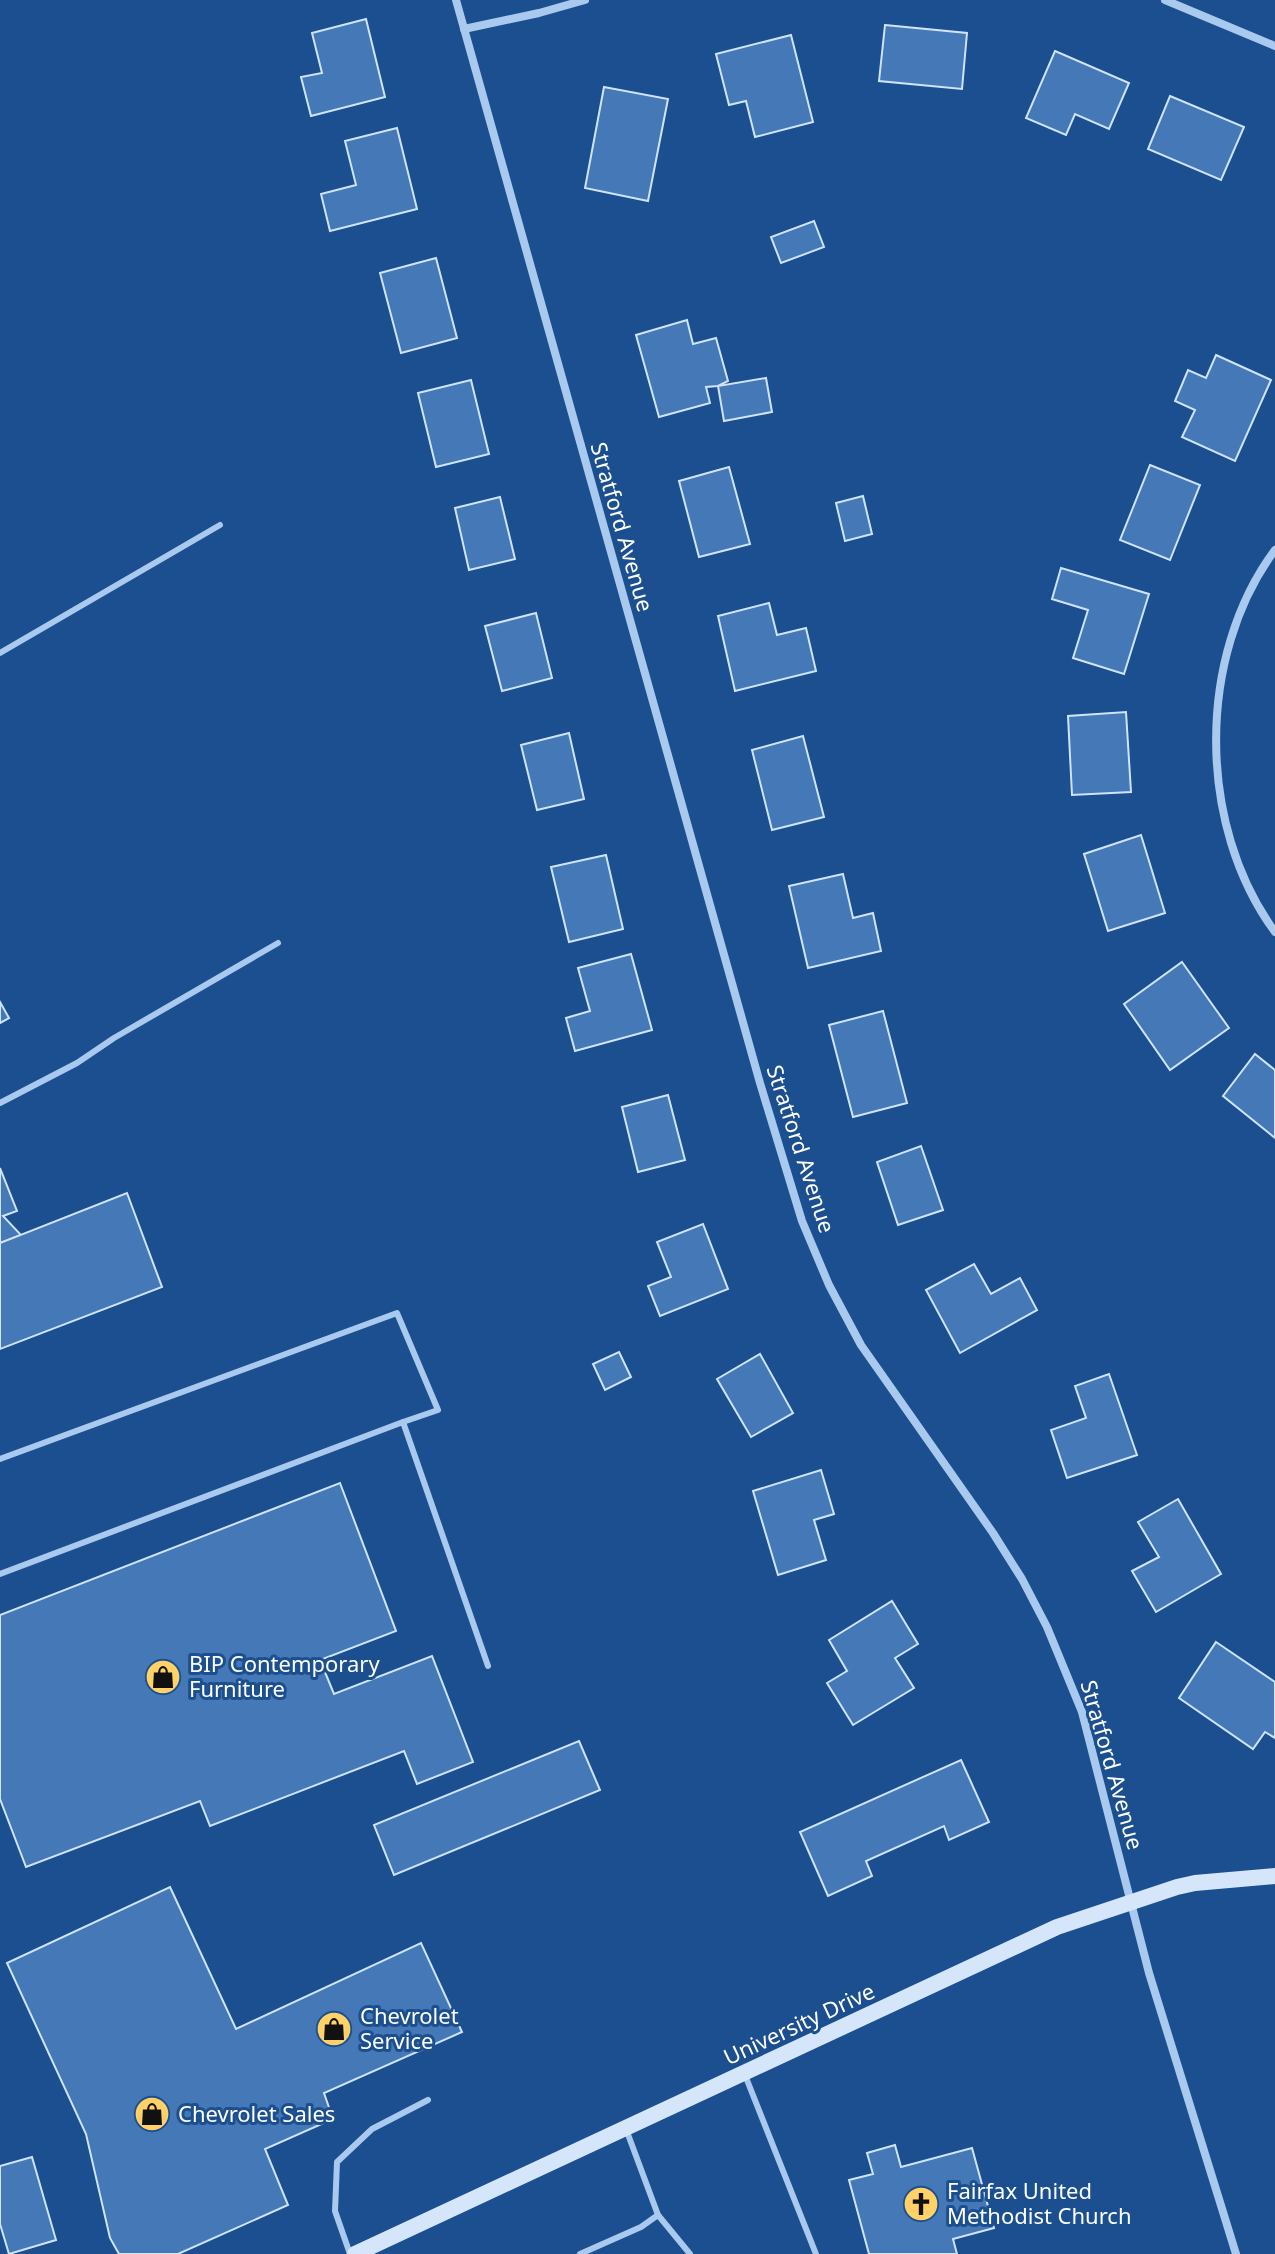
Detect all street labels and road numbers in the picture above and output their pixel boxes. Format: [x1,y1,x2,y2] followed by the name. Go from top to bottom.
[584,438,661,615] street label: Stratford Avenue
[761,1061,843,1237] street label: Stratford Avenue
[1074,1676,1151,1853] street label: Stratford Avenue
[718,1975,879,2071] street label: University Drive

